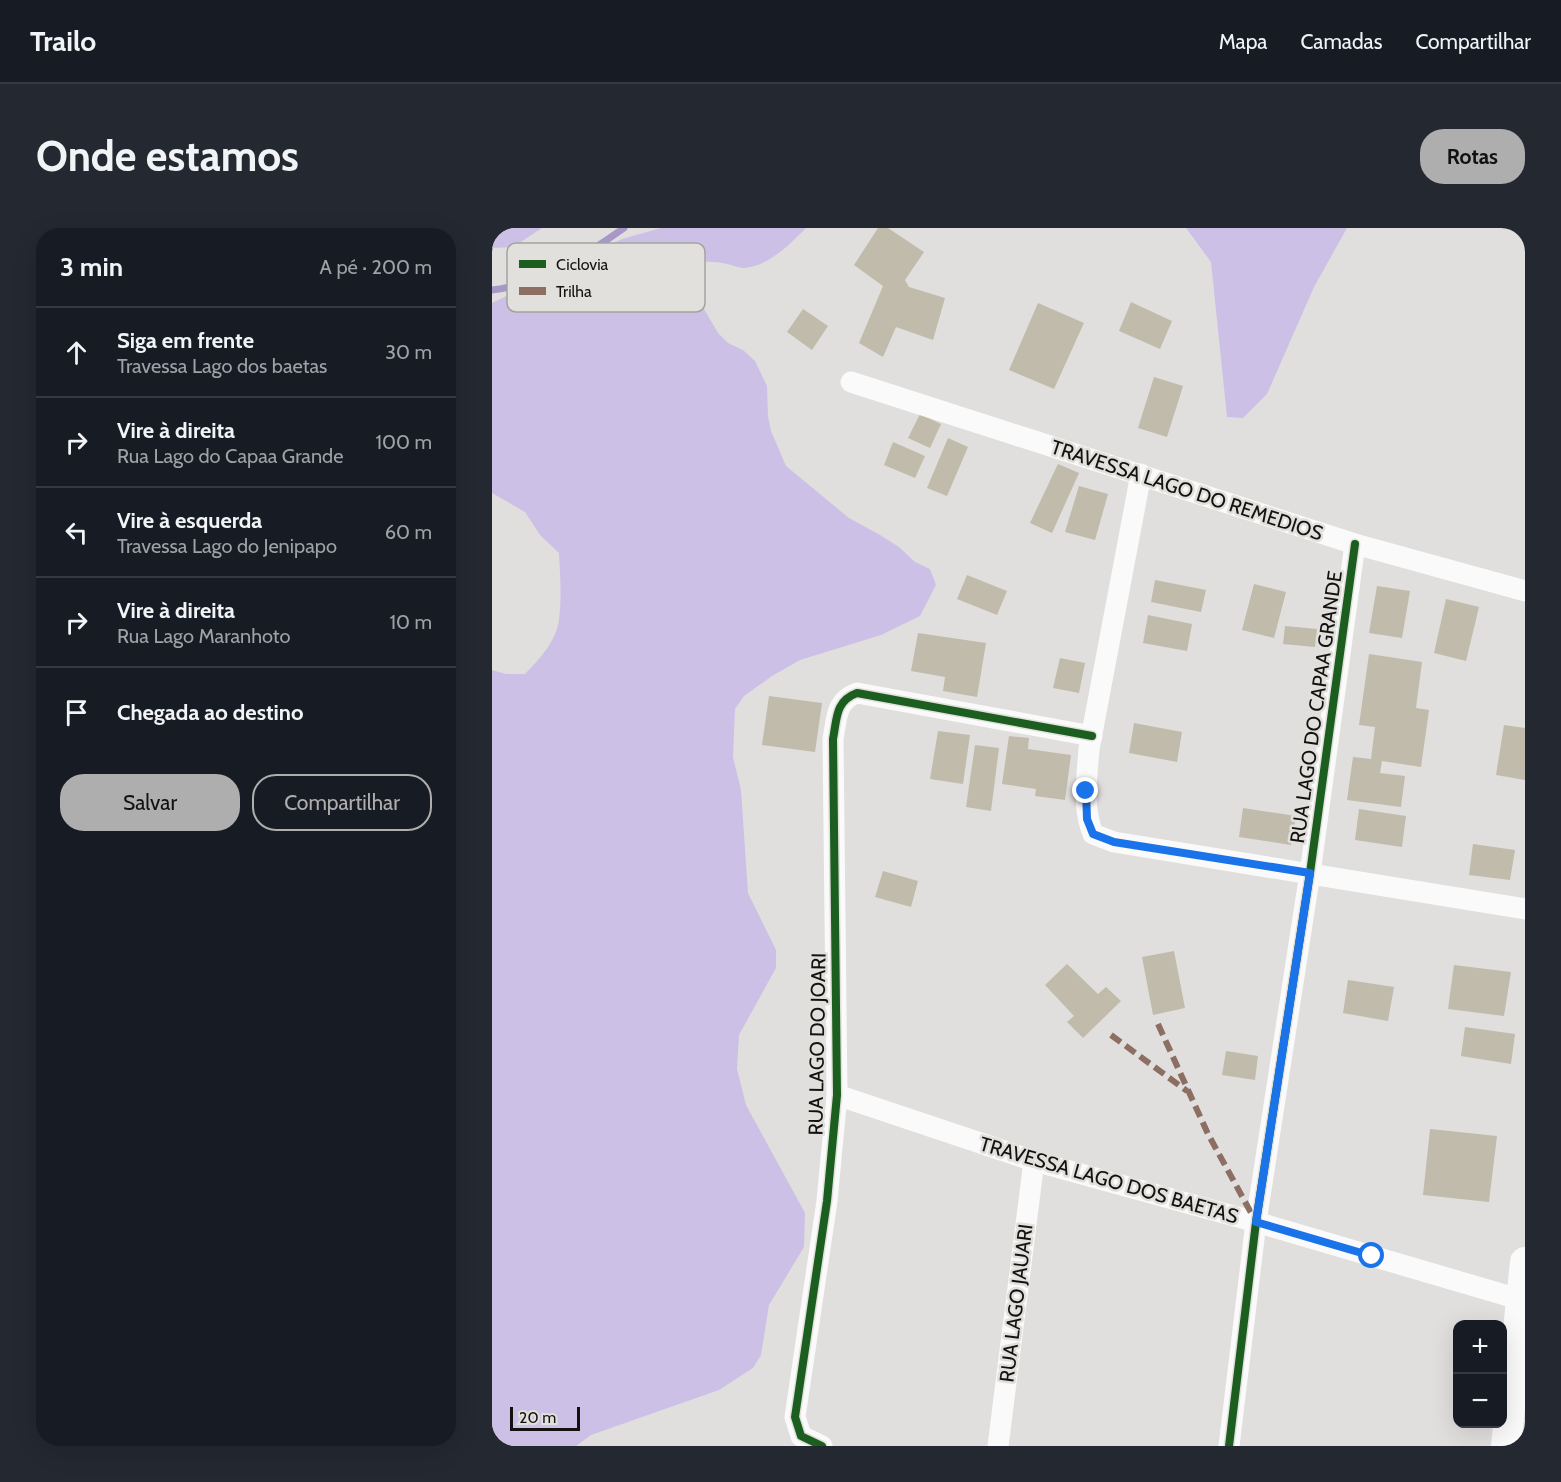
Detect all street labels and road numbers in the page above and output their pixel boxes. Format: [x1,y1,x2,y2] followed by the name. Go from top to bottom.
[1048,435,1326,545] street label: TRAVESSA LAGO DO REMEDIOS
[1285,569,1347,845] street label: RUA LAGO DO CAPAA GRANDE
[803,952,831,1136] street label: RUA LAGO DO JOARI
[977,1132,1241,1229] street label: TRAVESSA LAGO DOS BAETAS
[994,1223,1038,1383] street label: RUA LAGO JAUARI

